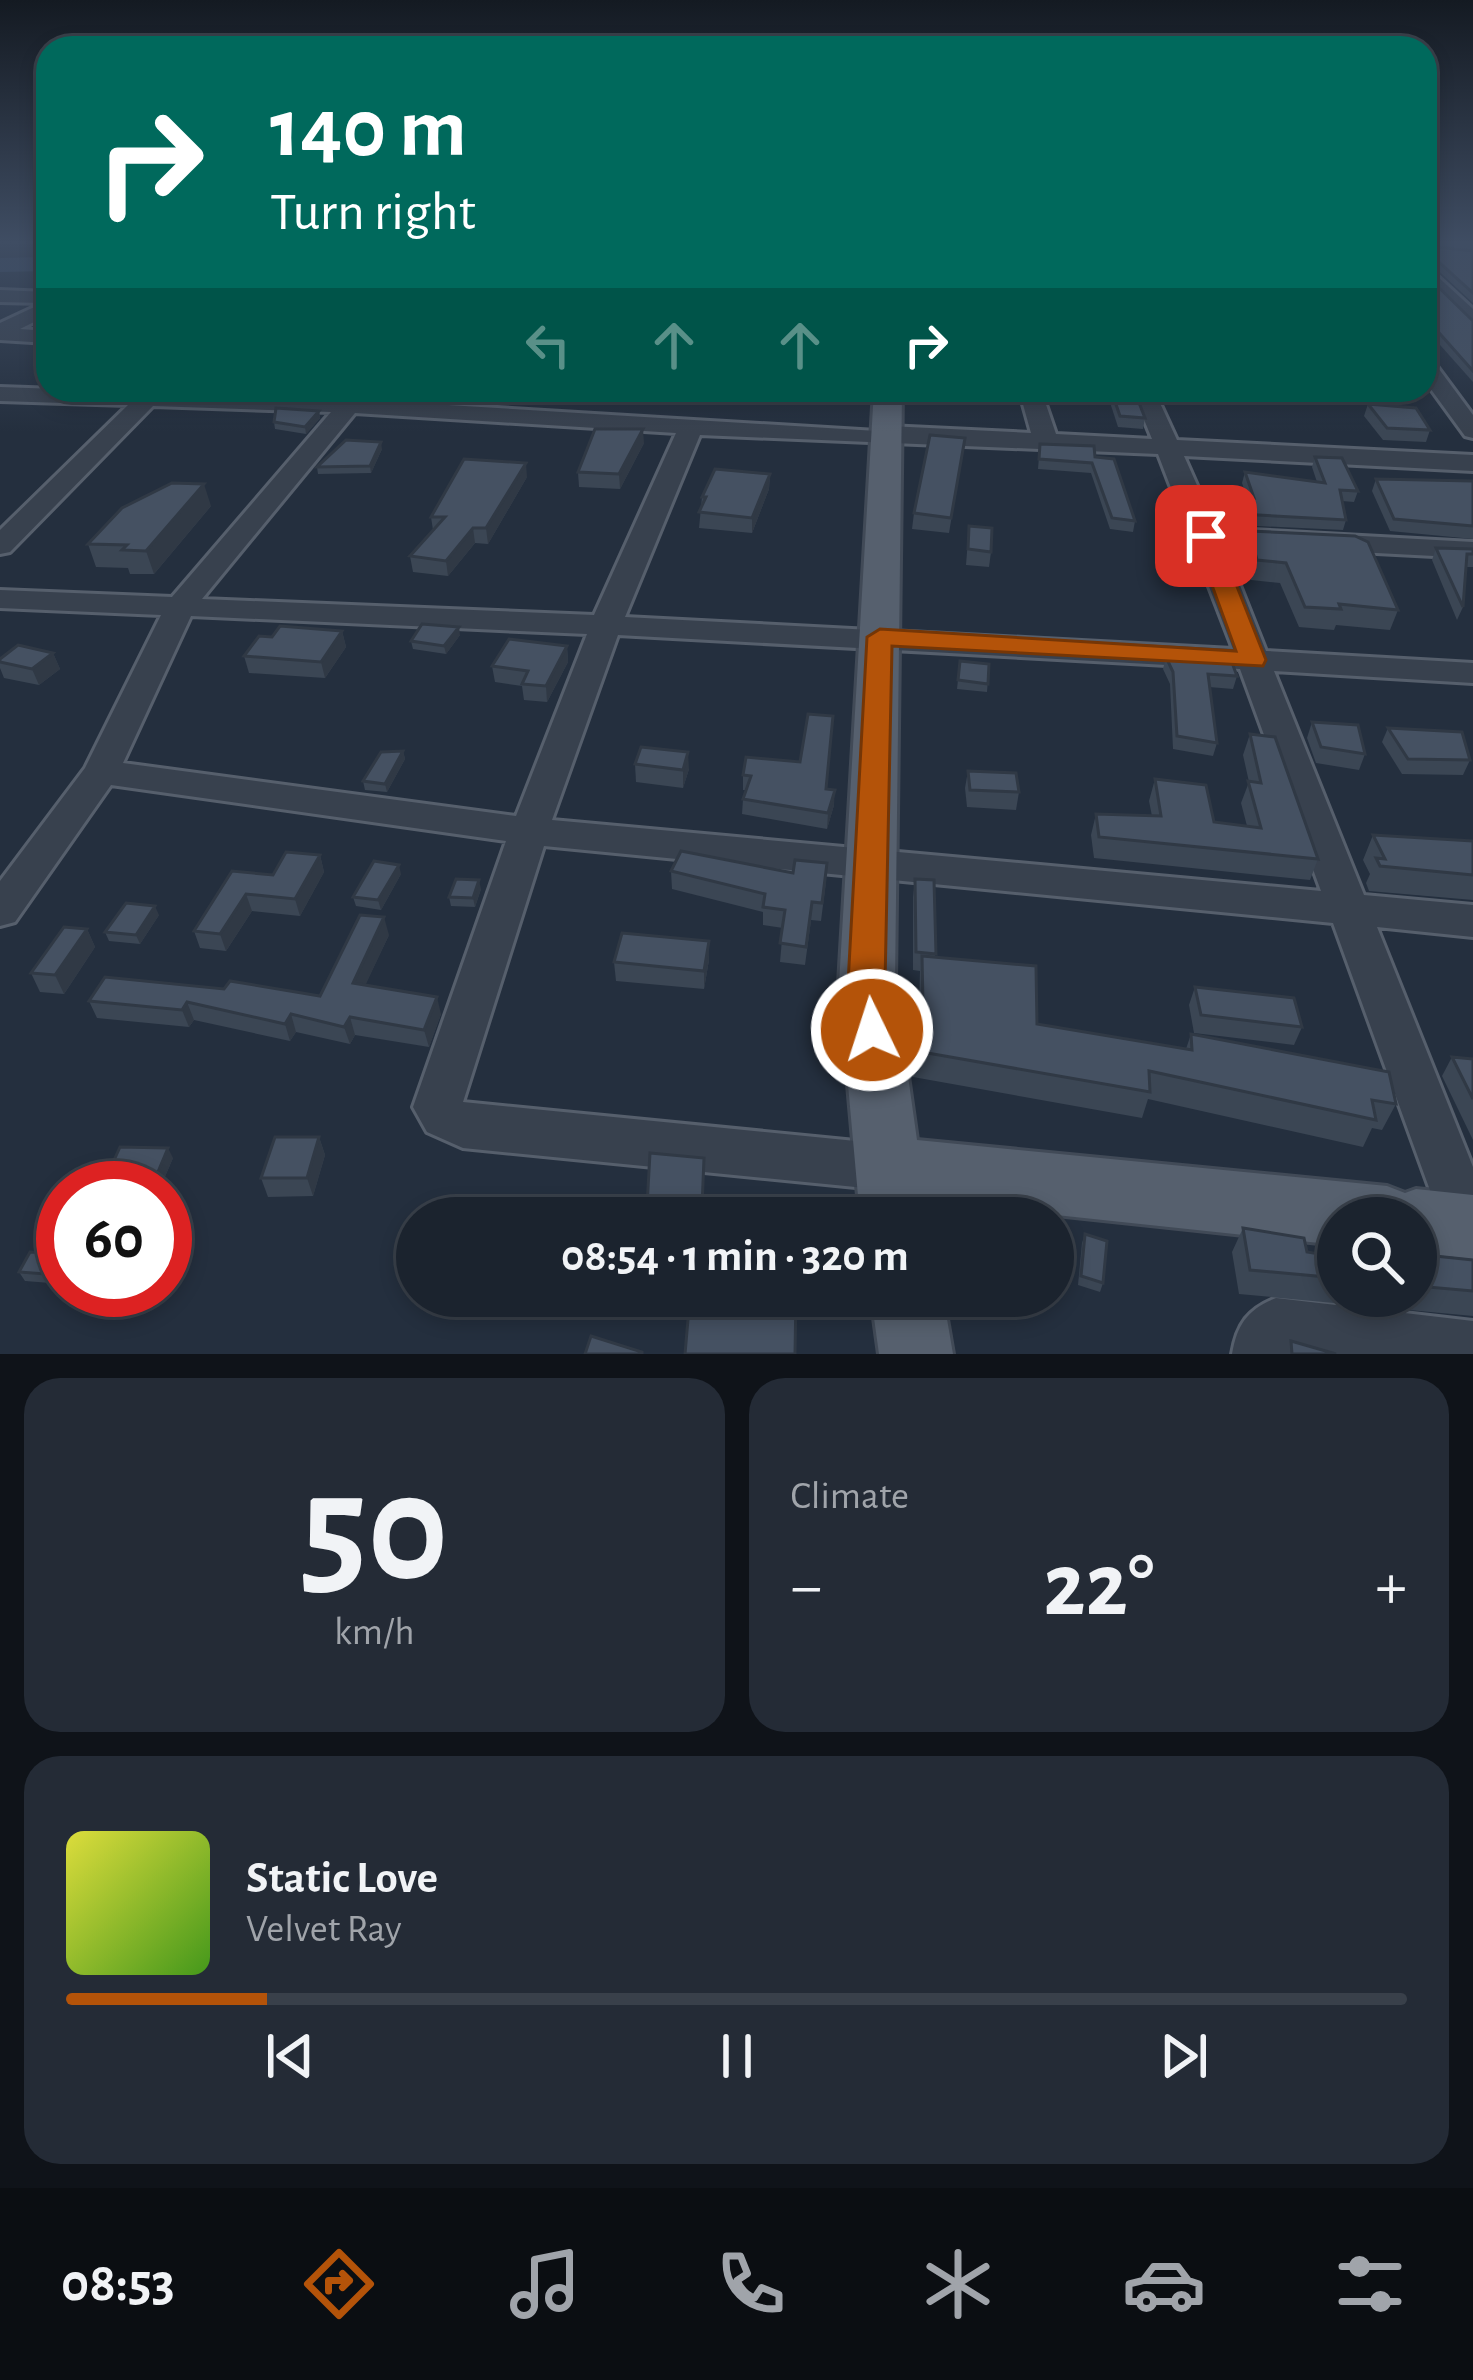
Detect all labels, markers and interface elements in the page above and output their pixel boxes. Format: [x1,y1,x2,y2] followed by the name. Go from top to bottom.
[72,84,228,240] icon: right
[270,88,467,172] text: 140 m
[270,186,476,240] text: Turn right
[515,312,581,378] icon: left
[641,312,707,378] icon: ahead
[767,312,833,378] icon: ahead
[893,312,959,378] icon: right
[1155,485,1257,587] pin
[1173,503,1239,569] icon: arrive
[809,967,935,1093] position arrow
[36,1161,192,1317] speed limit sign: 60
[1317,1197,1437,1317] map controls
[1317,1197,1437,1317] button: search
[561,1234,909,1279] text: 08:54 · 1 min · 320 m
[300,1453,449,1609] text: 50
[791,1477,909,1516] text: Climate
[1043,1542,1154,1632] text: 22°
[791,1554,822,1620] text: −
[1375,1554,1407,1620] text: +
[334,1613,414,1652] text: km/h
[246,1856,438,1901] text: Static Love
[246,1910,402,1949] text: Velvet Ray
[257,2023,323,2089] icon: previous
[704,2023,770,2089] icon: pause
[1151,2023,1217,2089] icon: next
[297,2242,381,2326] icon: directions
[503,2242,587,2326] icon: music
[709,2242,793,2326] icon: phone
[916,2242,1000,2326] icon: climate
[1122,2242,1206,2326] icon: car
[1328,2242,1412,2326] icon: filters
[61,2257,175,2311] text: 08:53

